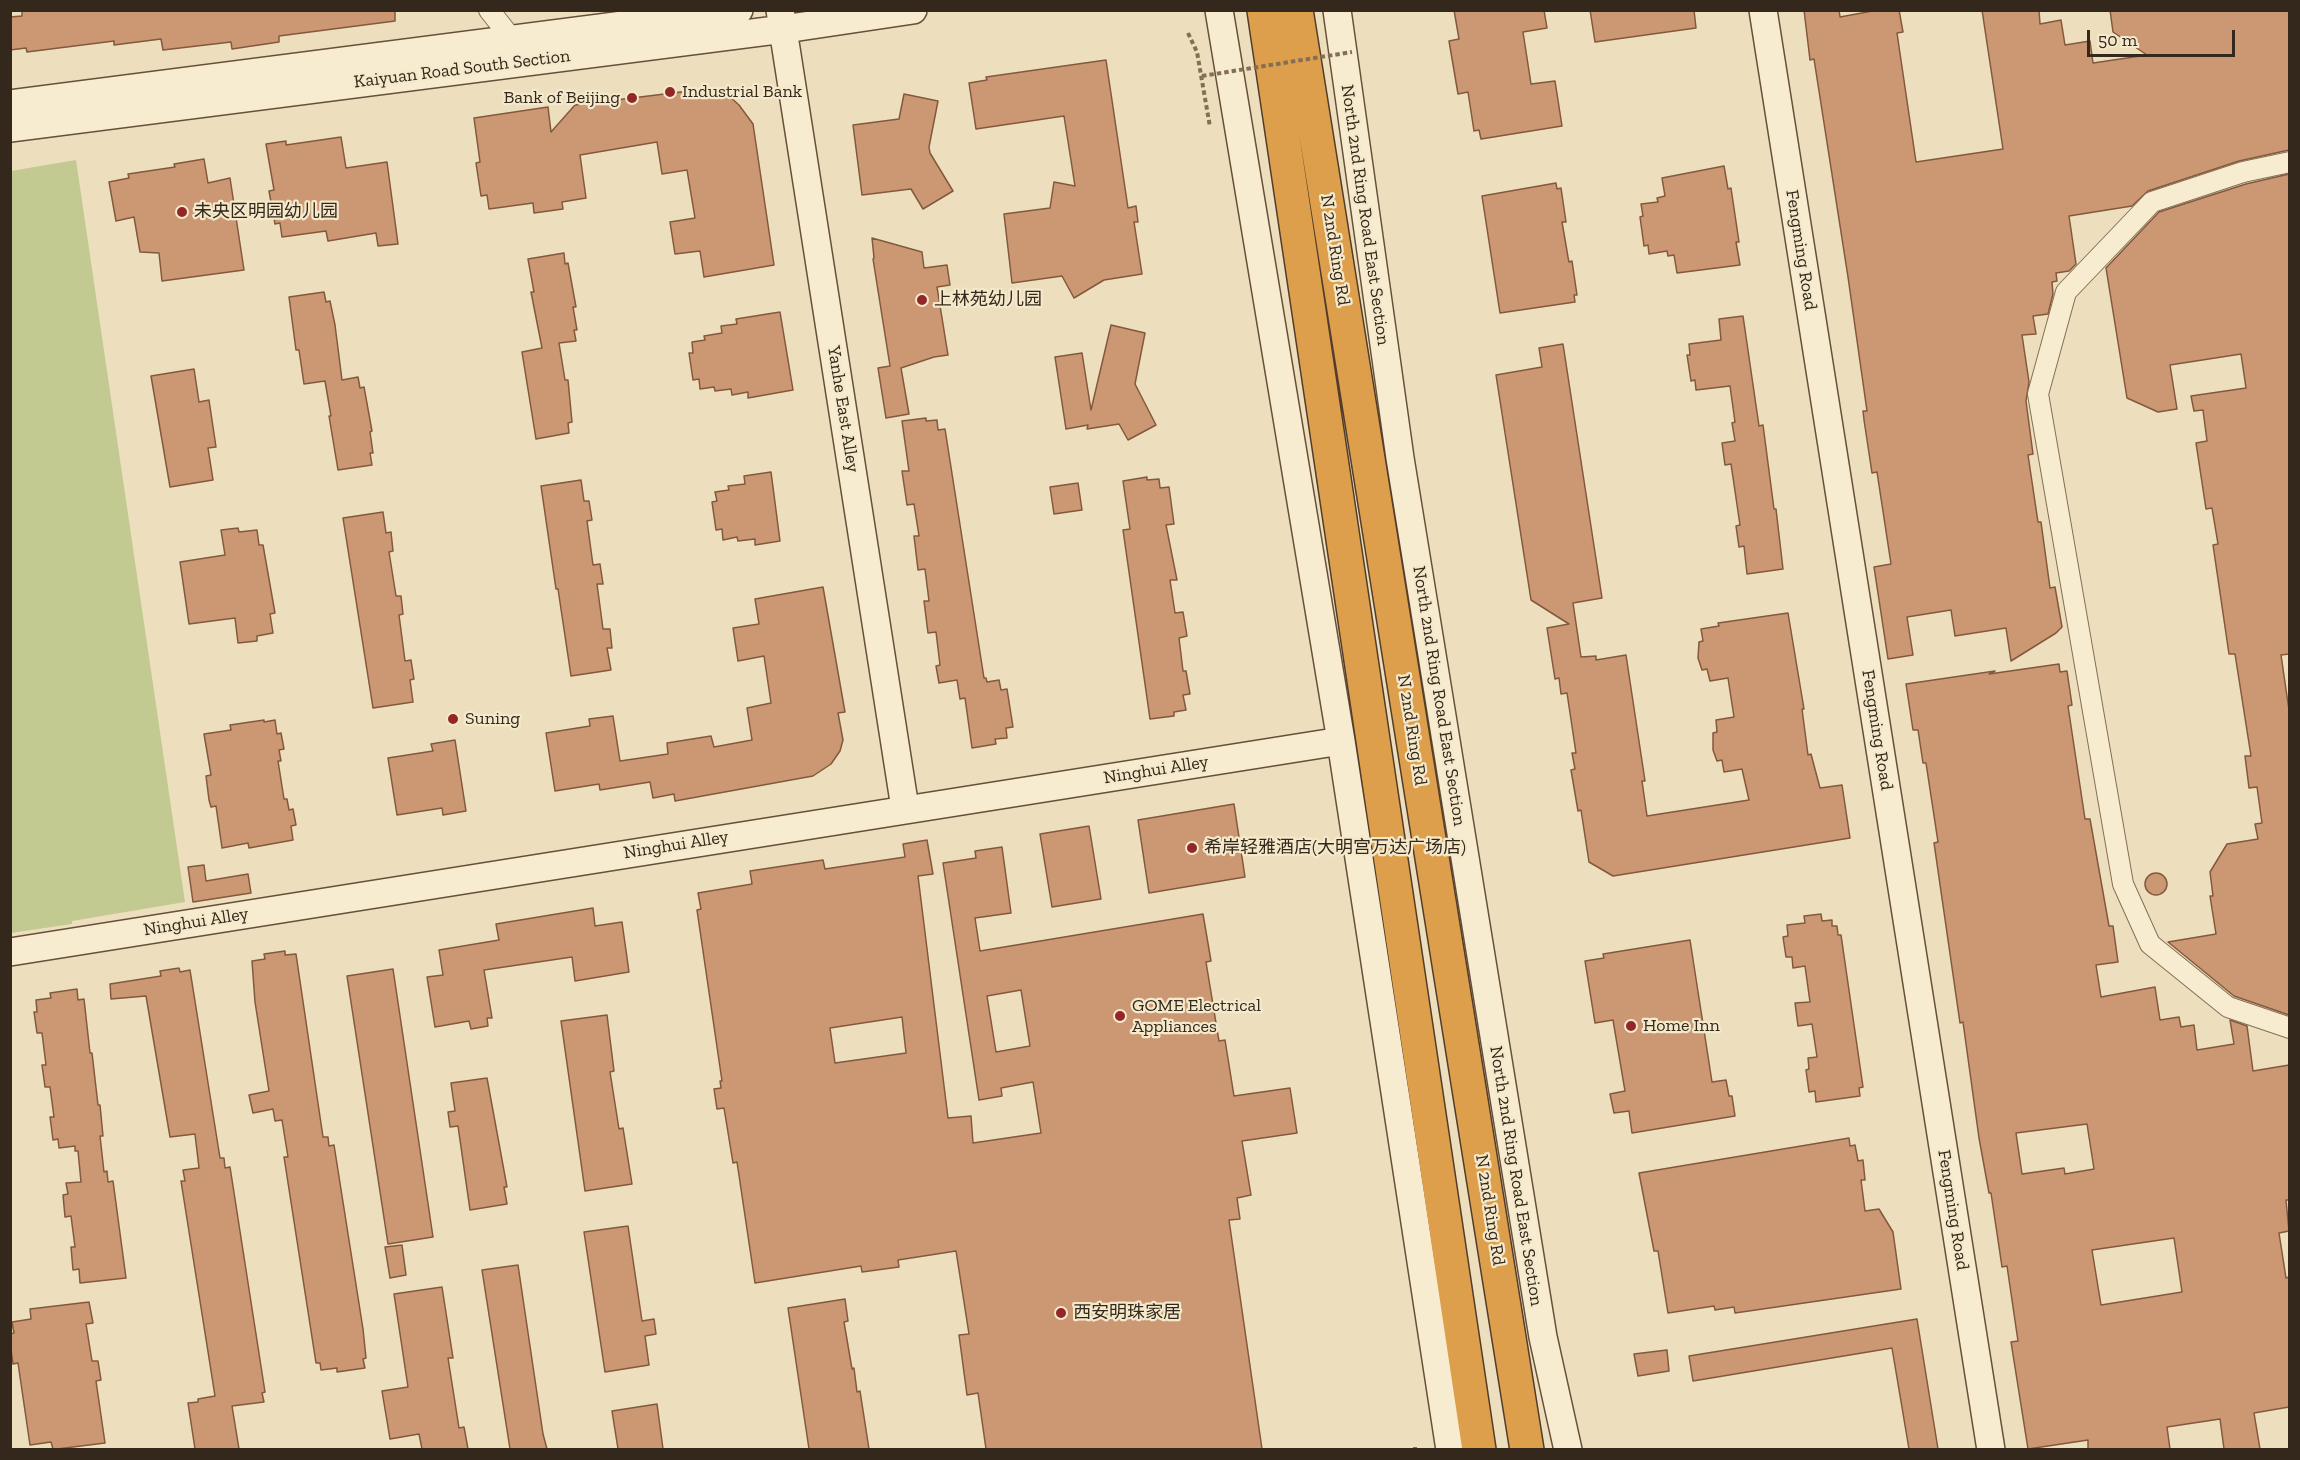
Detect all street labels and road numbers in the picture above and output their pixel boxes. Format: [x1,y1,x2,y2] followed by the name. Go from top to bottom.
[353,45,571,93] street label: Kaiyuan Road South Section
[1336,83,1394,347] street label: North 2nd Ring Road East Section
[1781,188,1821,312] street label: Fengming Road
[1316,193,1354,307] street label: N 2nd Ring Rd
[822,344,864,474] street label: Yanhe East Alley
[1408,565,1470,827] street label: North 2nd Ring Road East Section
[1857,668,1897,792] street label: Fengming Road
[1393,673,1431,787] street label: N 2nd Ring Rd
[1102,751,1210,789] street label: Ninghui Alley
[622,826,730,864] street label: Ninghui Alley
[142,903,250,941] street label: Ninghui Alley
[1485,1045,1547,1307] street label: North 2nd Ring Road East Section
[1933,1148,1973,1272] street label: Fengming Road
[1471,1153,1509,1267] street label: N 2nd Ring Rd

